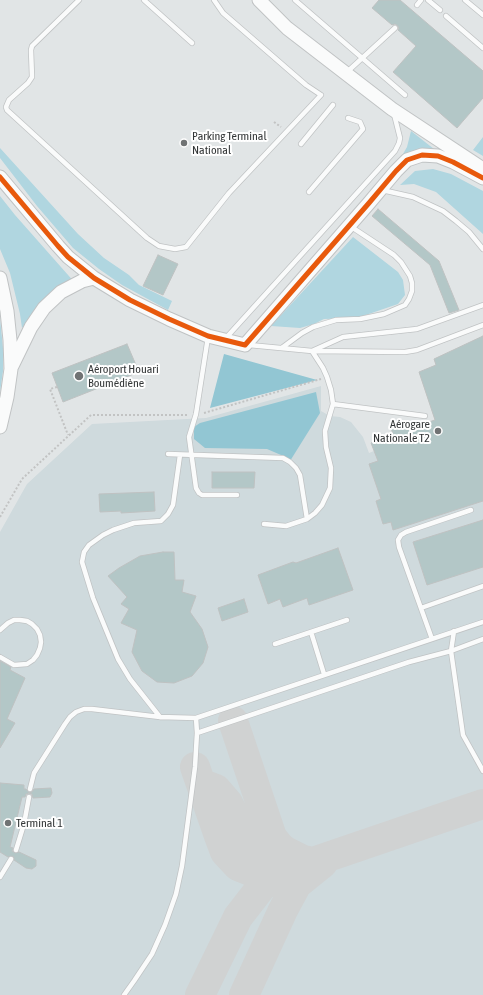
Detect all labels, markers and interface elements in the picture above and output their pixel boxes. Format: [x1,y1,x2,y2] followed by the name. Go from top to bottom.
[192,129,267,157] place label: Parking Terminal National
[179,138,189,148] marker: Parking Terminal National
[88,362,159,390] place label: Aéroport Houari Boumédiène
[73,370,85,382] marker: Aéroport Houari Boumédiène
[373,417,430,445] place label: Aérogare Nationale T2
[433,426,443,436] marker: Aérogare Nationale T2
[16,816,63,830] place label: Terminal 1
[3,818,13,828] marker: Terminal 1

